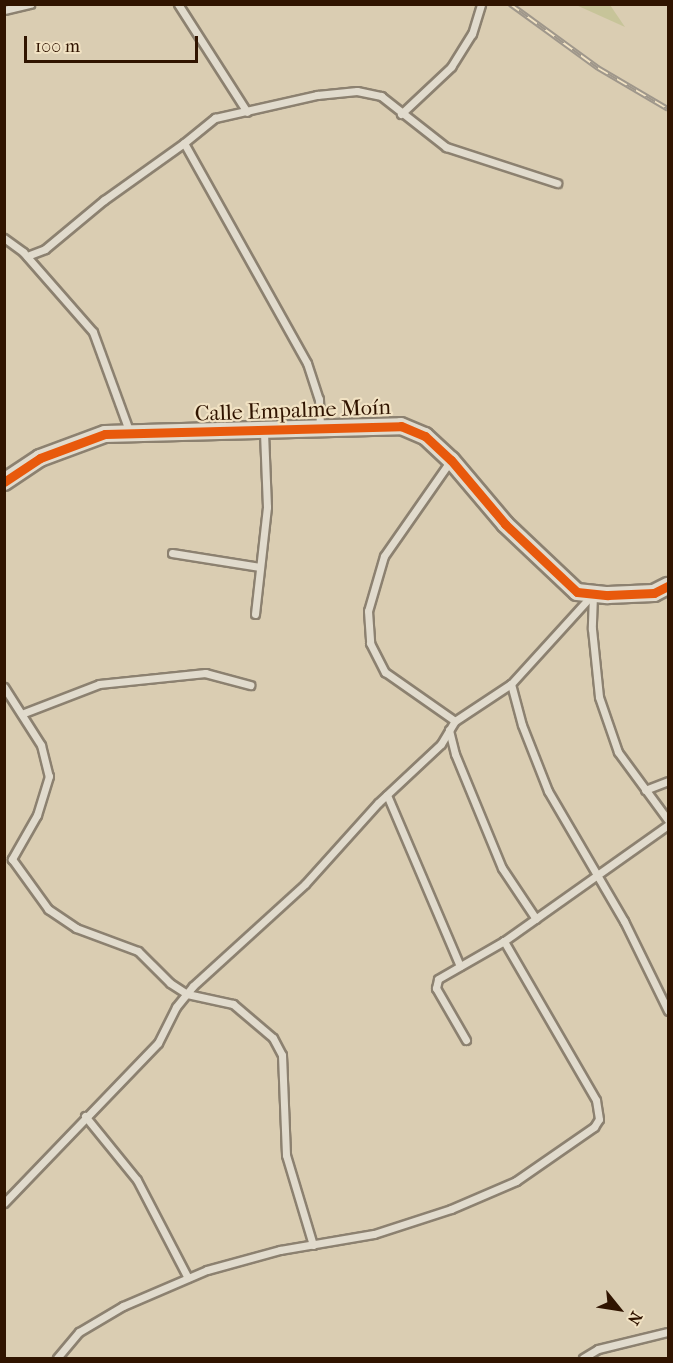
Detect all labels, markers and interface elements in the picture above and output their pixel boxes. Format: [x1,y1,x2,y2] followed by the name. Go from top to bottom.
[27,24,201,62] scale bar
[35,36,80,57] text: 100 m
[194,394,392,428] street label: Calle Empalme Moín
[589,1279,649,1339] north arrow
[624,1308,646,1328] text: N

